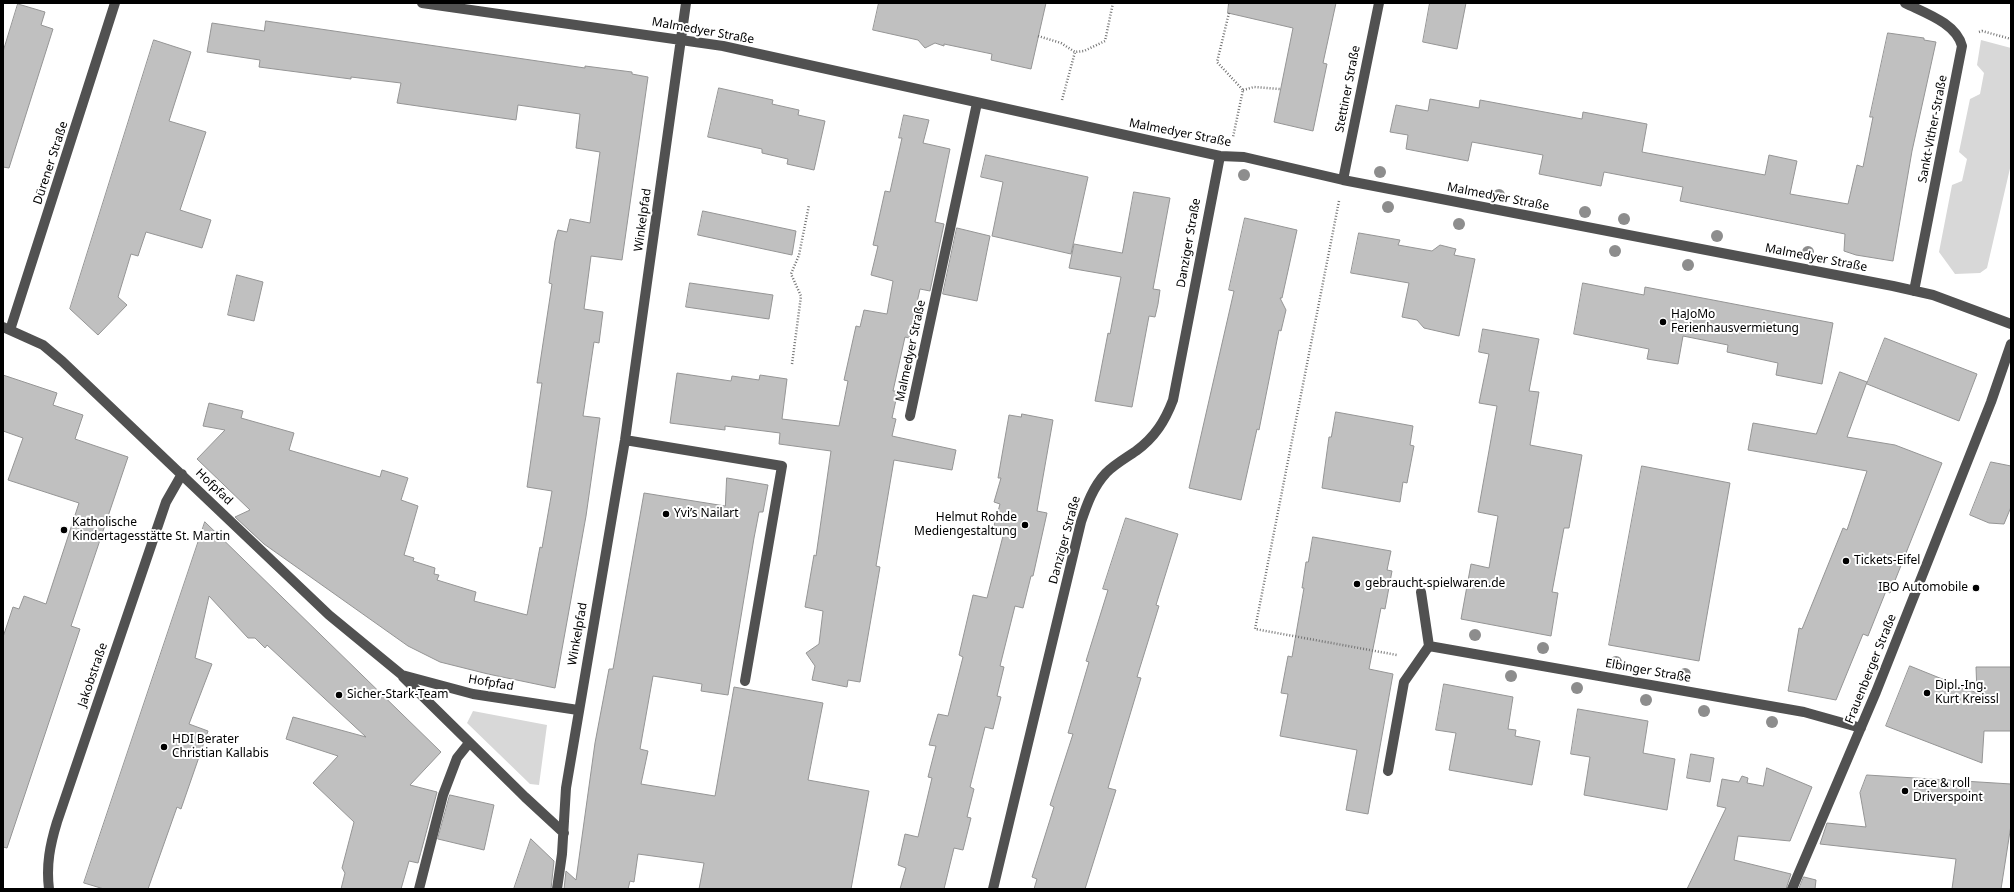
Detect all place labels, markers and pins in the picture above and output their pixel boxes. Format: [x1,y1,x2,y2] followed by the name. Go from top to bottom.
[1671,308,1799,336] place label: HaJoMo Ferienhausvermietung
[1658,317,1668,327] marker: HaJoMo Ferienhausvermietung
[674,507,739,521] place label: Yvi’s Nailart
[661,509,671,519] marker: Yvi’s Nailart
[914,511,1017,539] place label: Helmut Rohde Mediengestaltung
[72,516,230,544] place label: Katholische Kindertagesstätte St. Martin
[1020,520,1030,530] marker: Helmut Rohde Mediengestaltung
[59,525,69,535] marker: Katholische Kindertagesstätte St. Martin
[1854,554,1920,568] place label: Tickets-Eifel
[1841,556,1851,566] marker: Tickets-Eifel
[1365,577,1505,591] place label: gebraucht-spielwaren.de
[1352,579,1362,589] marker: gebraucht-spielwaren.de
[1878,581,1968,595] place label: IBO Automobile
[1971,583,1981,593] marker: IBO Automobile
[1935,679,1999,707] place label: Dipl.-Ing. Kurt Kreissl
[347,688,448,702] place label: Sicher-Stark-Team
[1922,688,1932,698] marker: Dipl.-Ing. Kurt Kreissl
[334,690,344,700] marker: Sicher-Stark-Team
[172,733,269,761] place label: HDI Berater Christian Kallabis
[159,742,169,752] marker: HDI Berater Christian Kallabis
[1913,777,1983,805] place label: race & roll Driverspoint
[1900,786,1910,796] marker: race & roll Driverspoint

